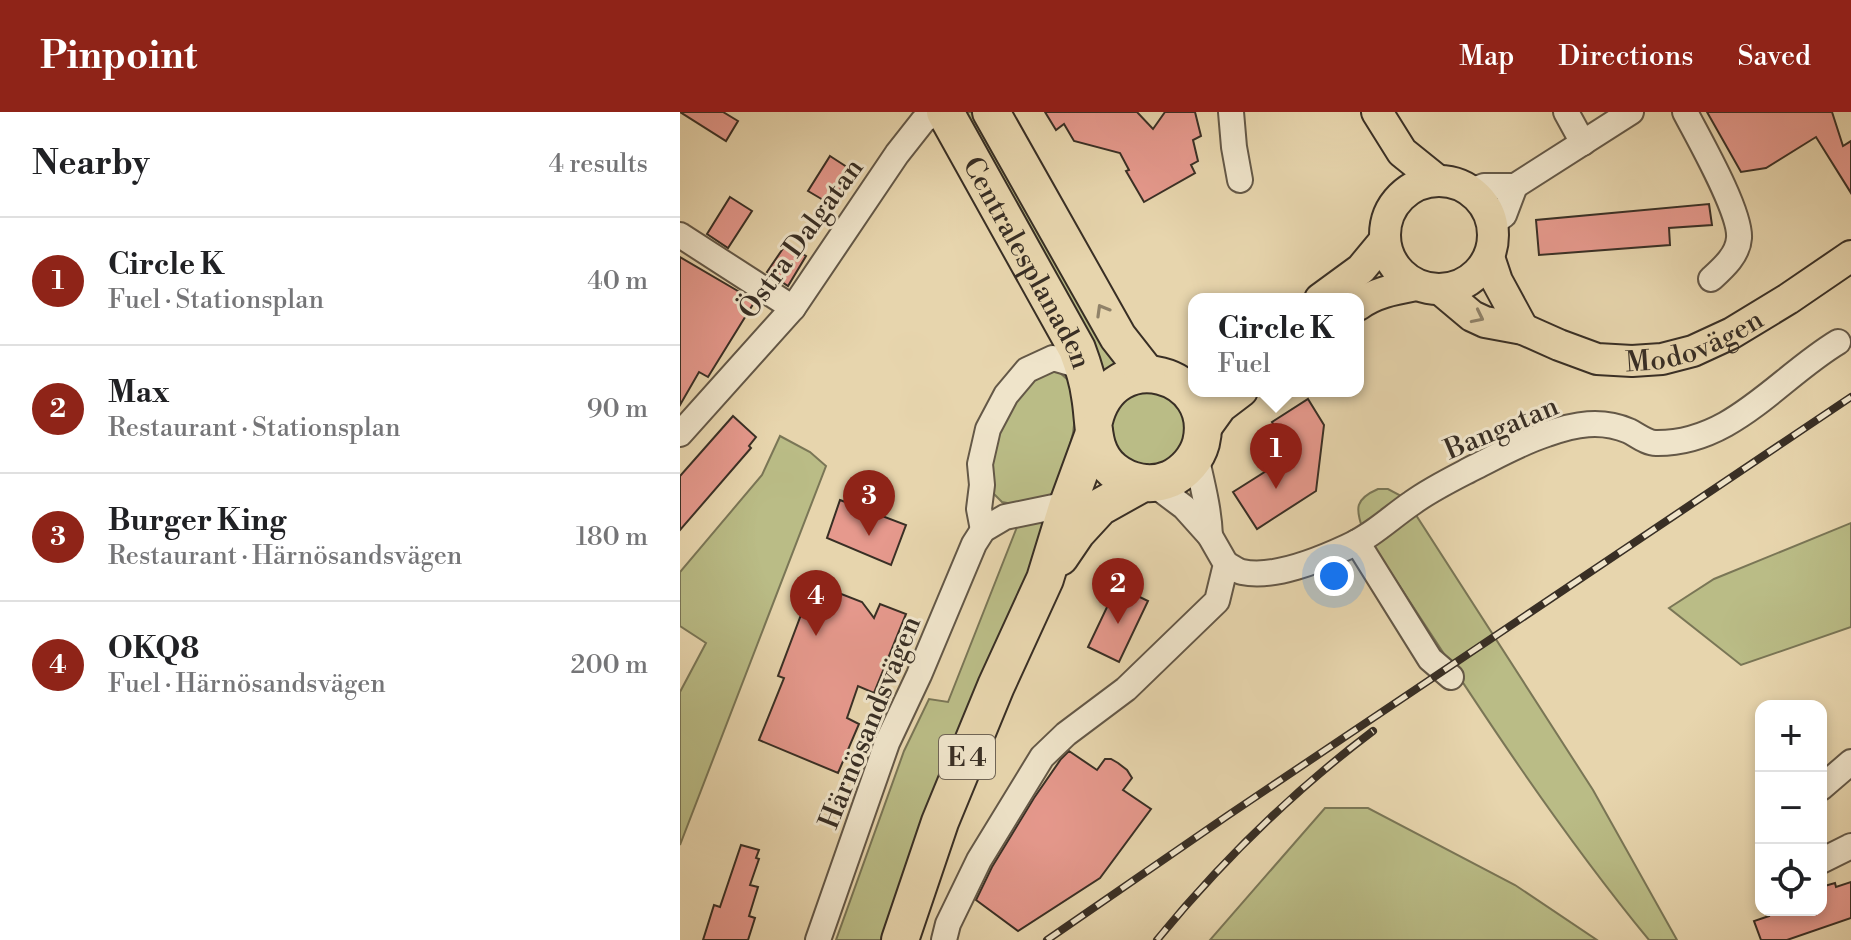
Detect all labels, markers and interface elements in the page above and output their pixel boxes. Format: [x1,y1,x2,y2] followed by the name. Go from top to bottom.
[40,33,197,80] text: Pinpoint
[1459,39,1514,74] text: Map
[1558,39,1693,74] text: Directions
[1737,39,1811,74] text: Saved
[32,143,150,185] text: Nearby
[549,148,648,180] text: 4 results
[730,151,871,326] street label: Östra Dalgatan
[954,151,1099,374] street label: Centralesplanaden
[108,246,224,284] text: Circle K
[52,265,64,297] text: 1
[587,265,648,297] text: 40 m
[108,284,324,316] text: Fuel · Stationsplan
[1188,293,1364,397] popup
[1624,302,1770,380] street label: Modovägen
[1096,304,1112,319] one-way arrow
[1470,307,1485,323] one-way arrow
[1218,310,1334,348] text: Circle K
[1218,348,1270,380] text: Fuel
[108,374,169,412] text: Max
[1438,389,1564,468] street label: Bangatan
[50,393,66,425] text: 2
[587,393,648,425] text: 90 m
[108,412,400,444] text: Restaurant · Stationsplan
[1250,423,1302,489] pin: 1
[843,470,895,536] pin: 3
[108,502,286,540] text: Burger King
[50,521,66,553] text: 3
[576,521,648,553] text: 180 m
[108,540,462,572] text: Restaurant · Härnösandsvägen
[1314,556,1354,596] your location
[1092,558,1144,624] pin: 2
[790,570,842,636] pin: 4
[812,611,929,834] street label: Härnösandsvägen
[108,630,199,668] text: OKQ8
[49,649,67,681] text: 4
[571,649,648,681] text: 200 m
[108,668,386,700] text: Fuel · Härnösandsvägen
[1755,700,1827,916] map controls
[1755,700,1827,772] button: +
[939,735,995,779] road number: E 4
[1755,772,1827,844] button: −
[1755,844,1827,916] button: locate

